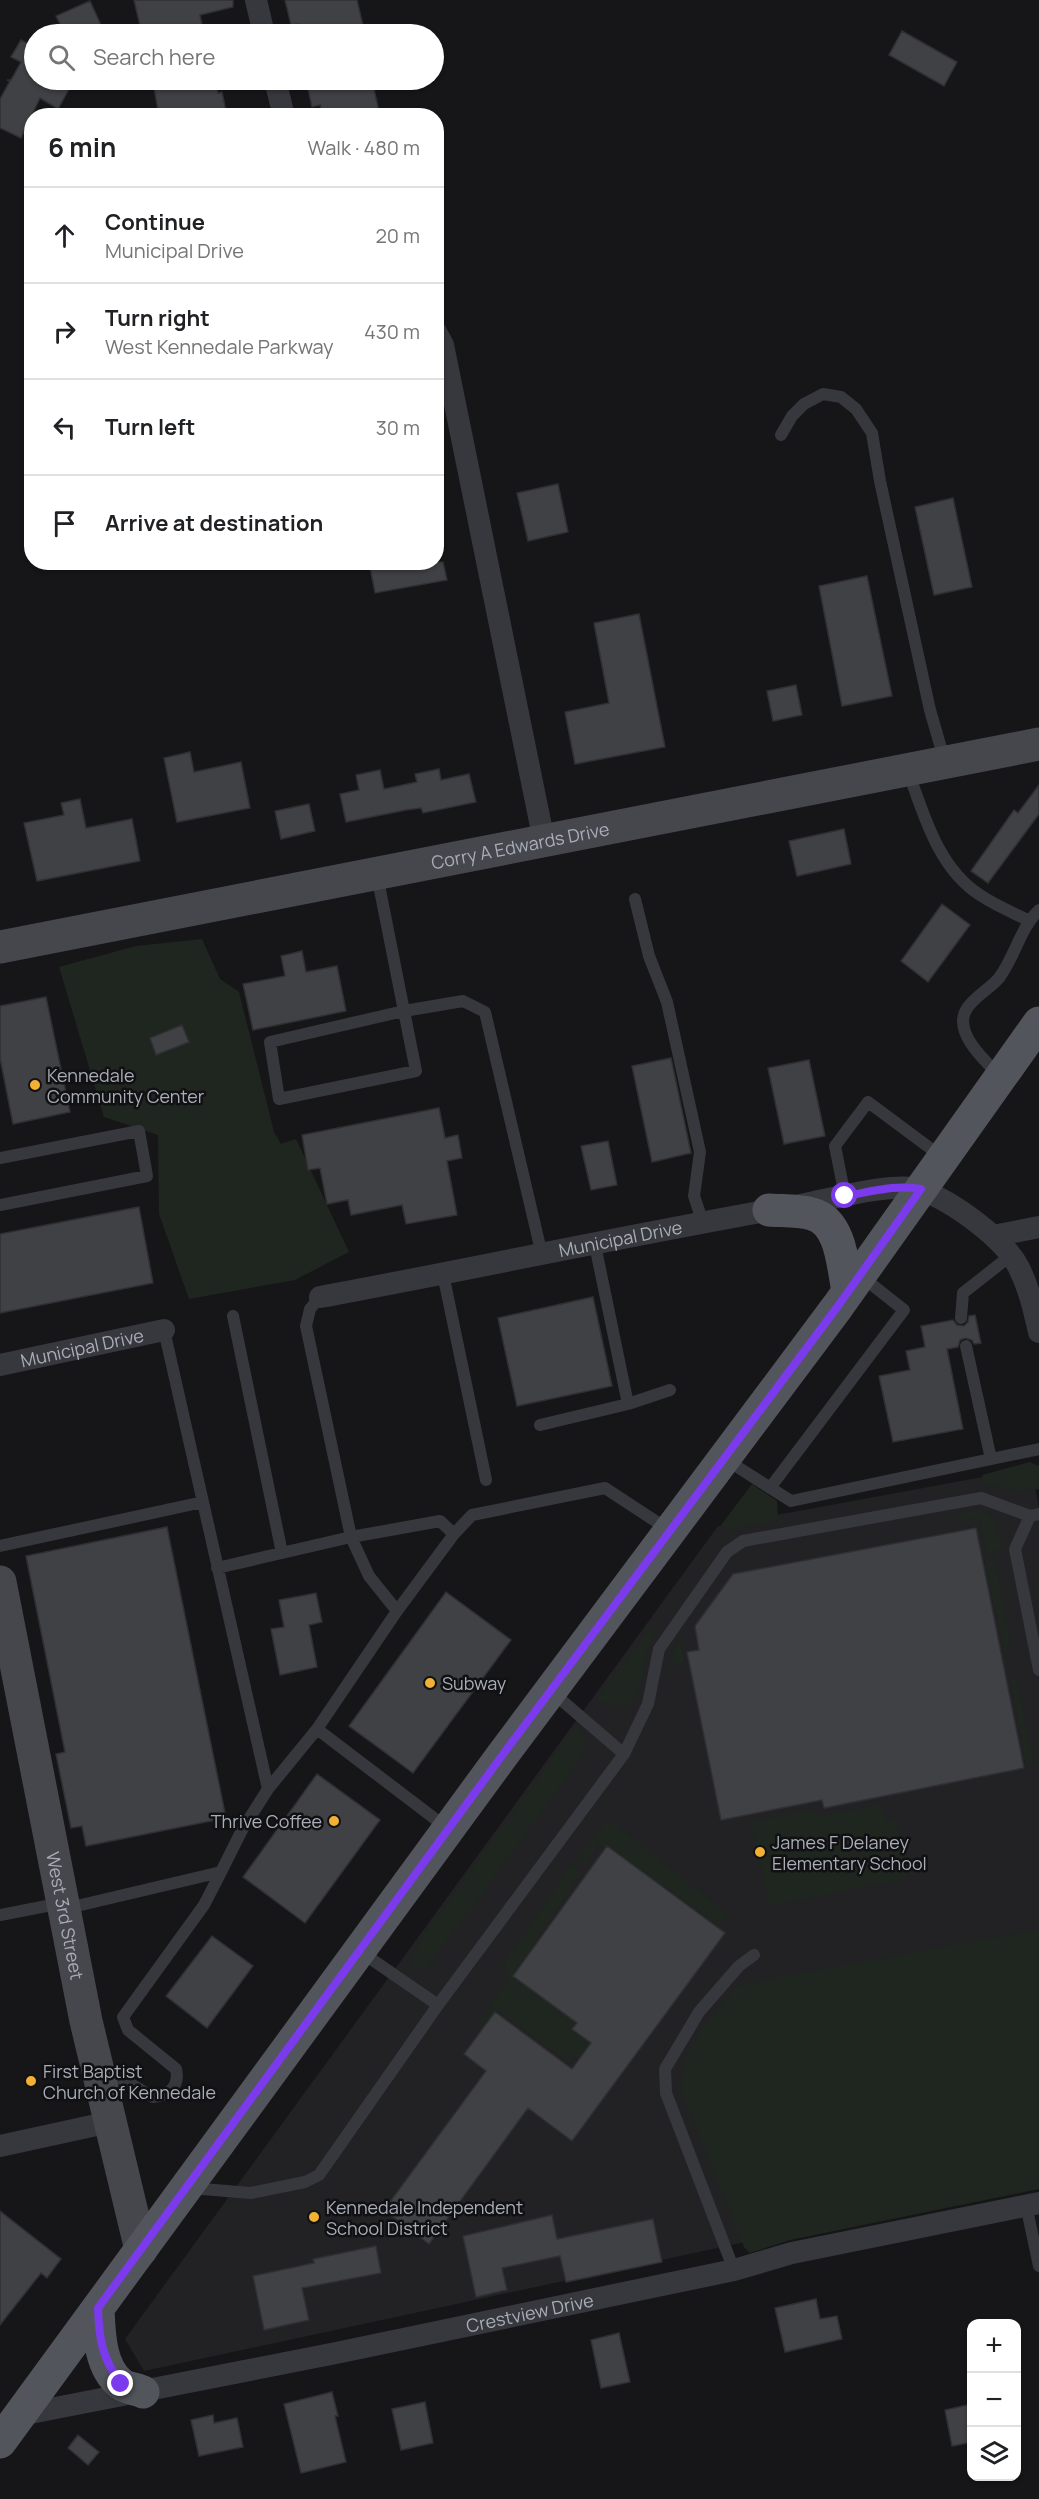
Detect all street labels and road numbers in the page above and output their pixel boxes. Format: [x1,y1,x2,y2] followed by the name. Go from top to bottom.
[429,816,611,874] street label: Corry A Edwards Drive
[557,1215,684,1262] street label: Municipal Drive
[18,1323,146,1372] street label: Municipal Drive
[41,1850,90,1982] street label: West 3rd Street
[464,2288,596,2338] street label: Crestview Drive

